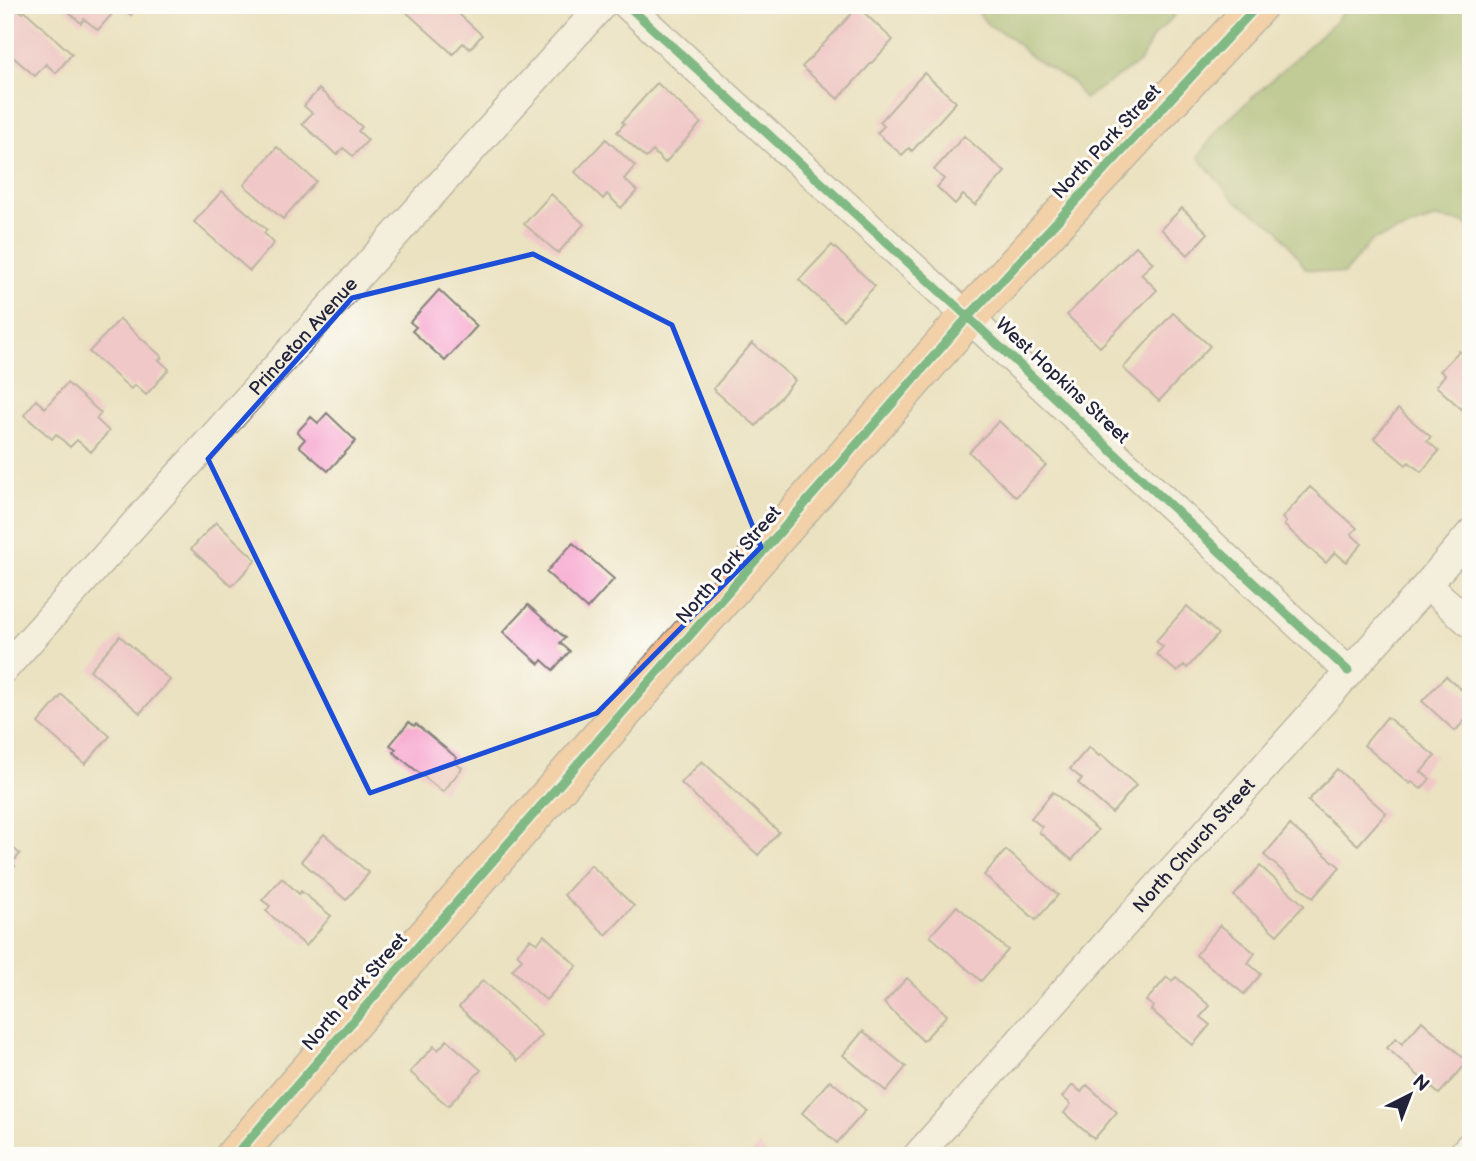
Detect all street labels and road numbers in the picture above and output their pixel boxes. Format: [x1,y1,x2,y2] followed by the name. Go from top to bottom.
[1048,80,1166,204] street label: North Park Street
[244,273,363,400] street label: Princeton Avenue
[990,313,1134,449] street label: West Hopkins Street
[672,501,787,629] street label: North Park Street
[1128,774,1260,918] street label: North Church Street
[298,928,413,1056] street label: North Park Street

